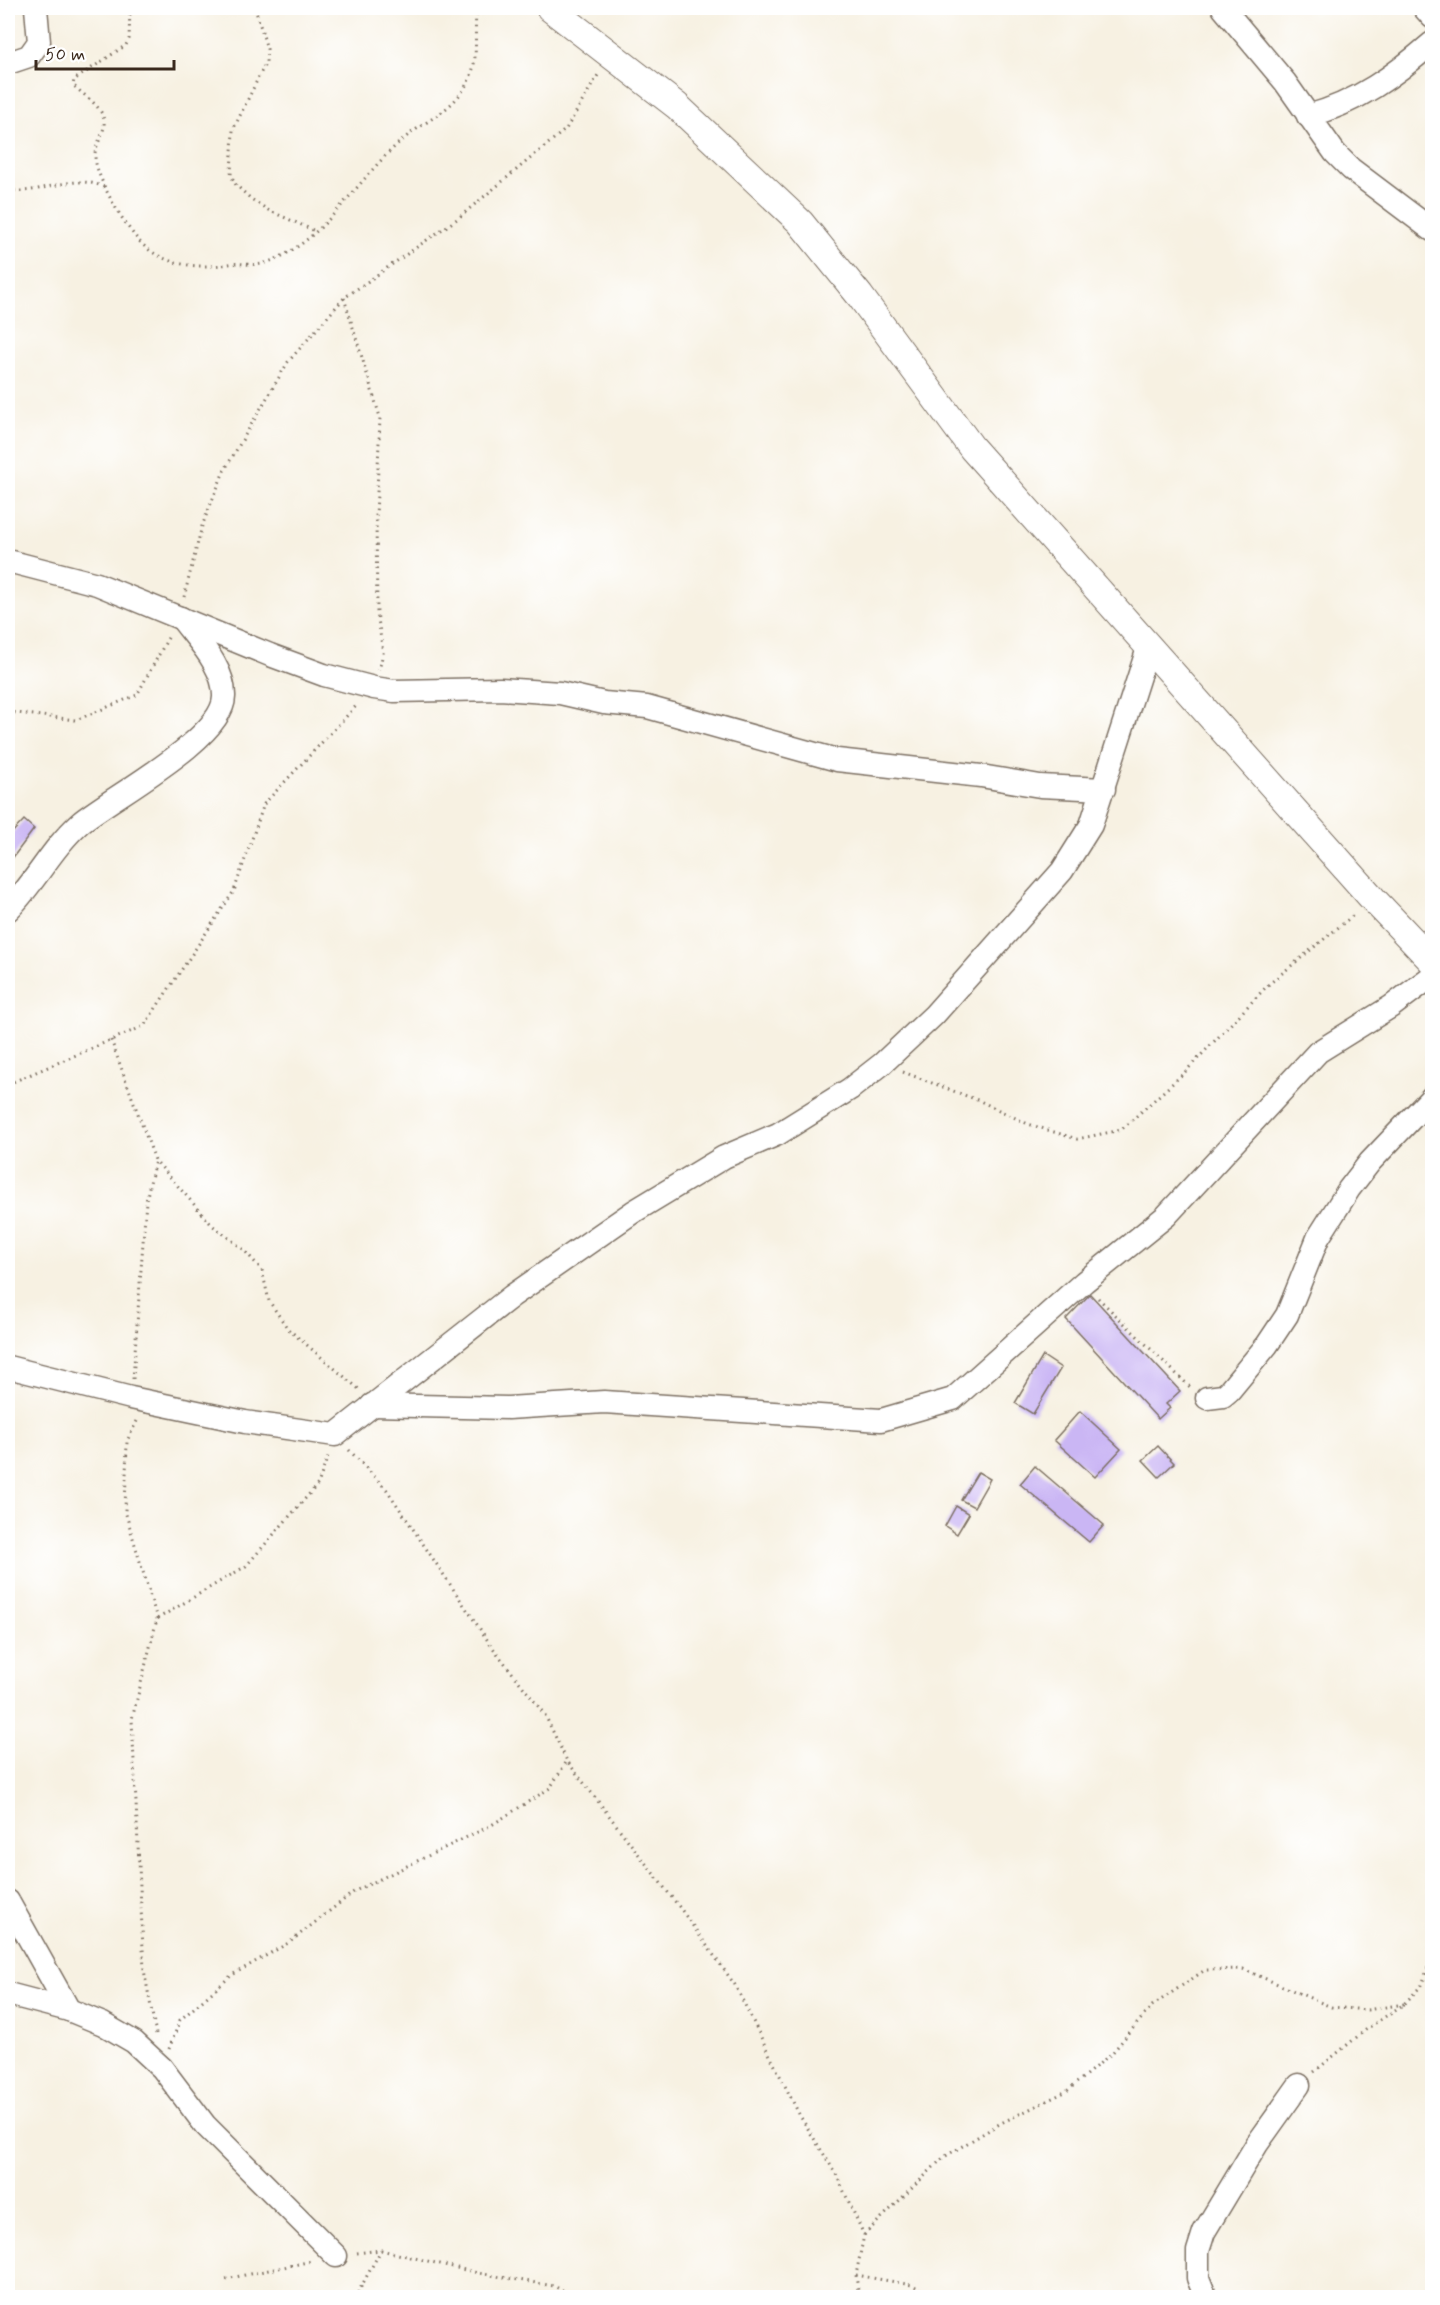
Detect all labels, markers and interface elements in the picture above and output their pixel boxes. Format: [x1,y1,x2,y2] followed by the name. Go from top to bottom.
[36,33,174,71] scale bar
[45,43,85,67] text: 50 m

